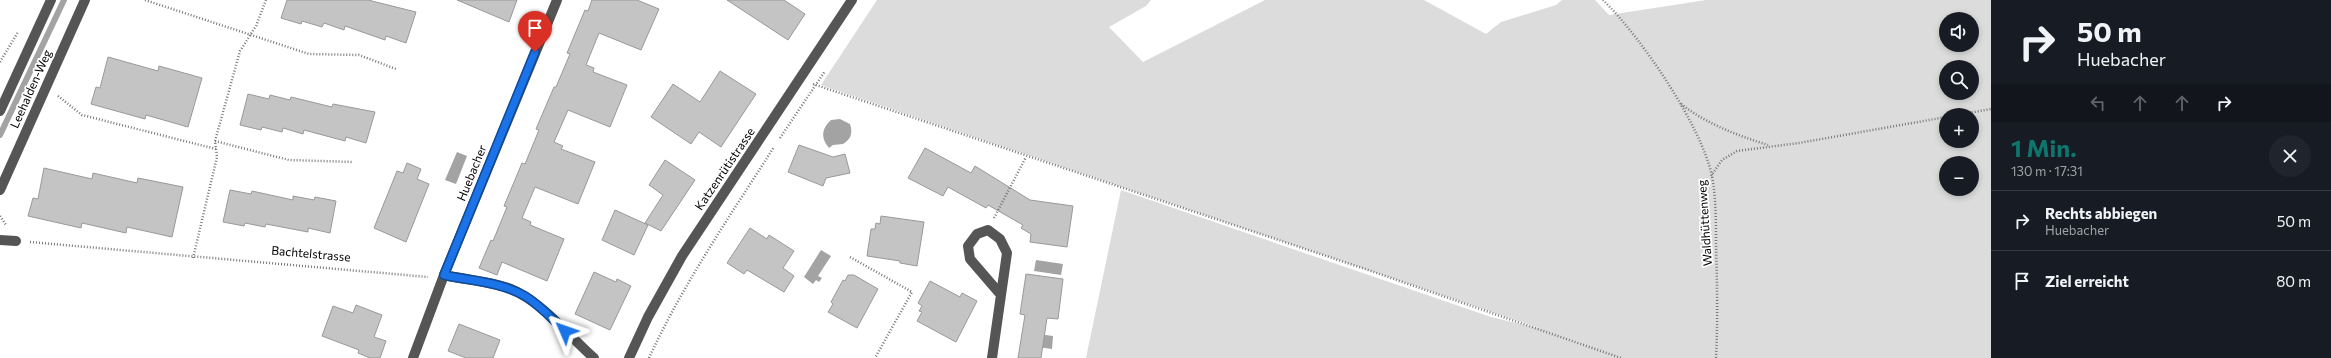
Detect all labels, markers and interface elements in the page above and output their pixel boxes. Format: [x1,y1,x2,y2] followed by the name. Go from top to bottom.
[518,11,552,52] pin
[1939,12,1979,196] map controls
[1939,12,1979,52] button: sound
[2077,14,2142,48] text: 50 m
[2011,16,2063,68] icon: right
[524,17,546,39] icon: arrive
[6,47,54,130] street label: Leehalden-Weg
[2077,48,2166,70] text: Huebacher
[1939,60,1979,100] button: search
[2087,92,2109,114] icon: left
[2129,92,2151,114] icon: ahead
[2171,92,2193,114] icon: ahead
[2213,92,2235,114] icon: right
[1939,108,1979,148] button: +
[691,125,757,212] street label: Katzenrütistrasse
[2011,133,2077,162] text: 1 Min.
[2269,135,2311,177] button: close
[453,142,489,203] street label: Huebacher
[1939,156,1979,196] button: −
[2011,163,2083,179] text: 130 m · 17:31
[1694,179,1714,267] street label: Waldhüttenweg
[2045,204,2157,222] text: Rechts abbiegen
[2011,210,2033,232] icon: right
[2277,212,2311,230] text: 50 m
[2045,222,2109,238] text: Huebacher
[271,243,351,263] street label: Bachtelstrasse
[2011,270,2033,292] icon: arrive
[2045,272,2129,290] text: Ziel erreicht
[2276,272,2311,290] text: 80 m
[544,310,586,352] position arrow

